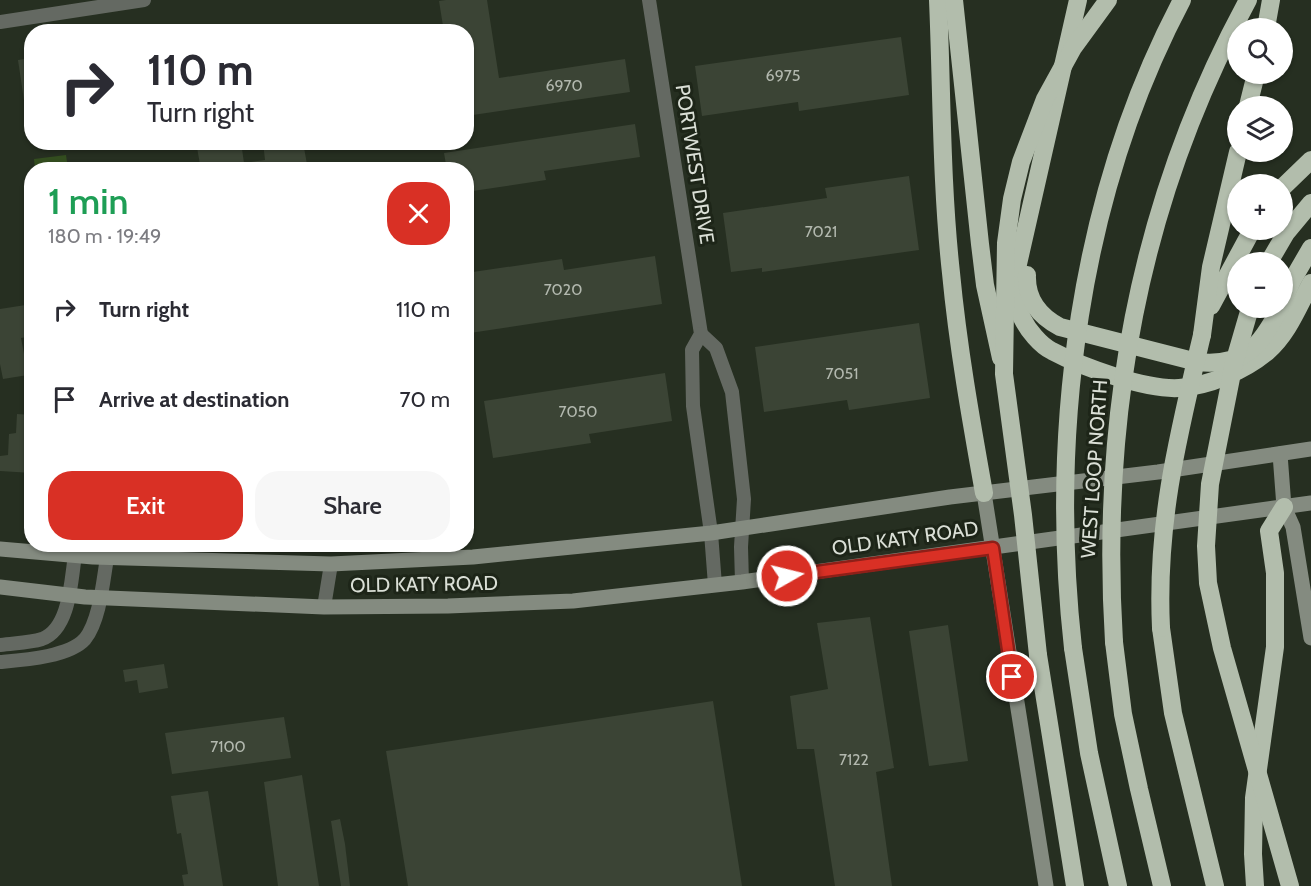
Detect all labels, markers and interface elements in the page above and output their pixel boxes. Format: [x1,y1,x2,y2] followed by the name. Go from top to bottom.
[1227,18,1293,318] map controls
[1227,18,1293,84] button: search
[147,44,254,96] text: 110 m
[48,48,126,126] icon: right
[766,66,800,85] house number: 6975
[545,76,583,95] house number: 6970
[671,83,719,245] street label: PORTWEST DRIVE
[147,96,254,129] text: Turn right
[1227,96,1293,162] button: layers
[1227,174,1293,240] button: +
[48,179,128,223] text: 1 min
[387,182,450,245] button: close
[805,222,837,241] house number: 7021
[48,224,161,248] text: 180 m · 19:49
[1227,252,1293,318] button: −
[544,280,582,299] house number: 7020
[48,293,81,326] icon: right
[99,296,189,323] text: Turn right
[396,296,450,323] text: 110 m
[826,364,858,383] house number: 7051
[1076,379,1112,559] street label: WEST LOOP NORTH
[48,383,81,416] icon: arrive
[99,386,289,413] text: Arrive at destination
[400,386,450,413] text: 70 m
[559,402,597,421] house number: 7050
[48,471,243,540] button: Exit
[255,471,450,540] button: Share
[830,516,980,560] street label: OLD KATY ROAD
[755,544,819,608] position arrow
[350,571,498,597] street label: OLD KATY ROAD
[986,651,1037,702] pin
[995,660,1028,693] icon: arrive
[210,737,246,756] house number: 7100
[839,750,869,769] house number: 7122

